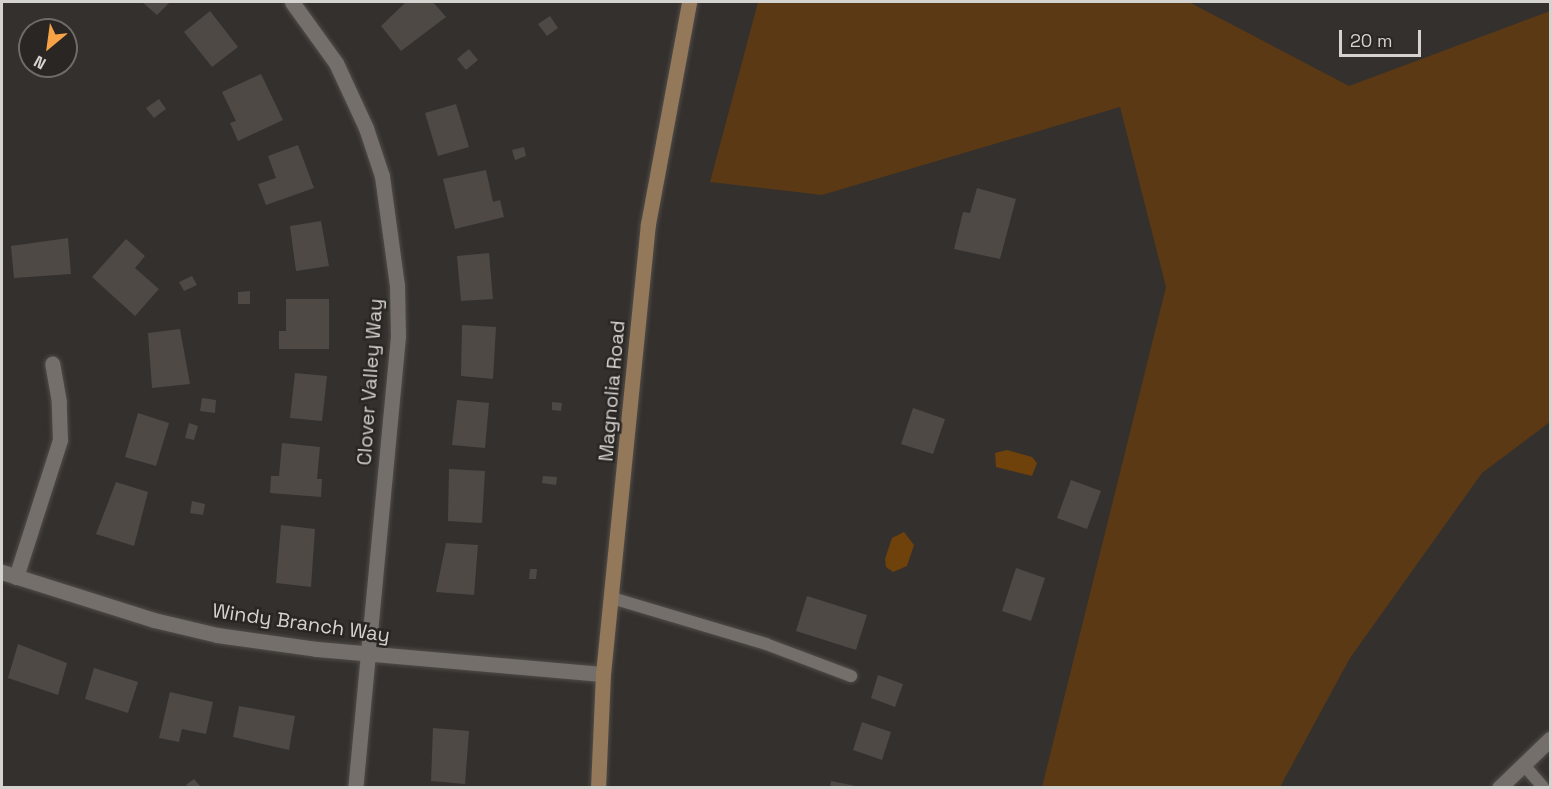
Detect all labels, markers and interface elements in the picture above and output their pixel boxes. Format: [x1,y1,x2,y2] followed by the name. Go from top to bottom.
[18,18,78,78] north arrow
[1342,18,1424,56] scale bar
[1350,29,1393,52] text: 20 m
[30,51,50,74] text: N
[352,298,388,466] street label: Clover Valley Way
[594,319,630,463] street label: Magnolia Road
[211,599,391,647] street label: Windy Branch Way

